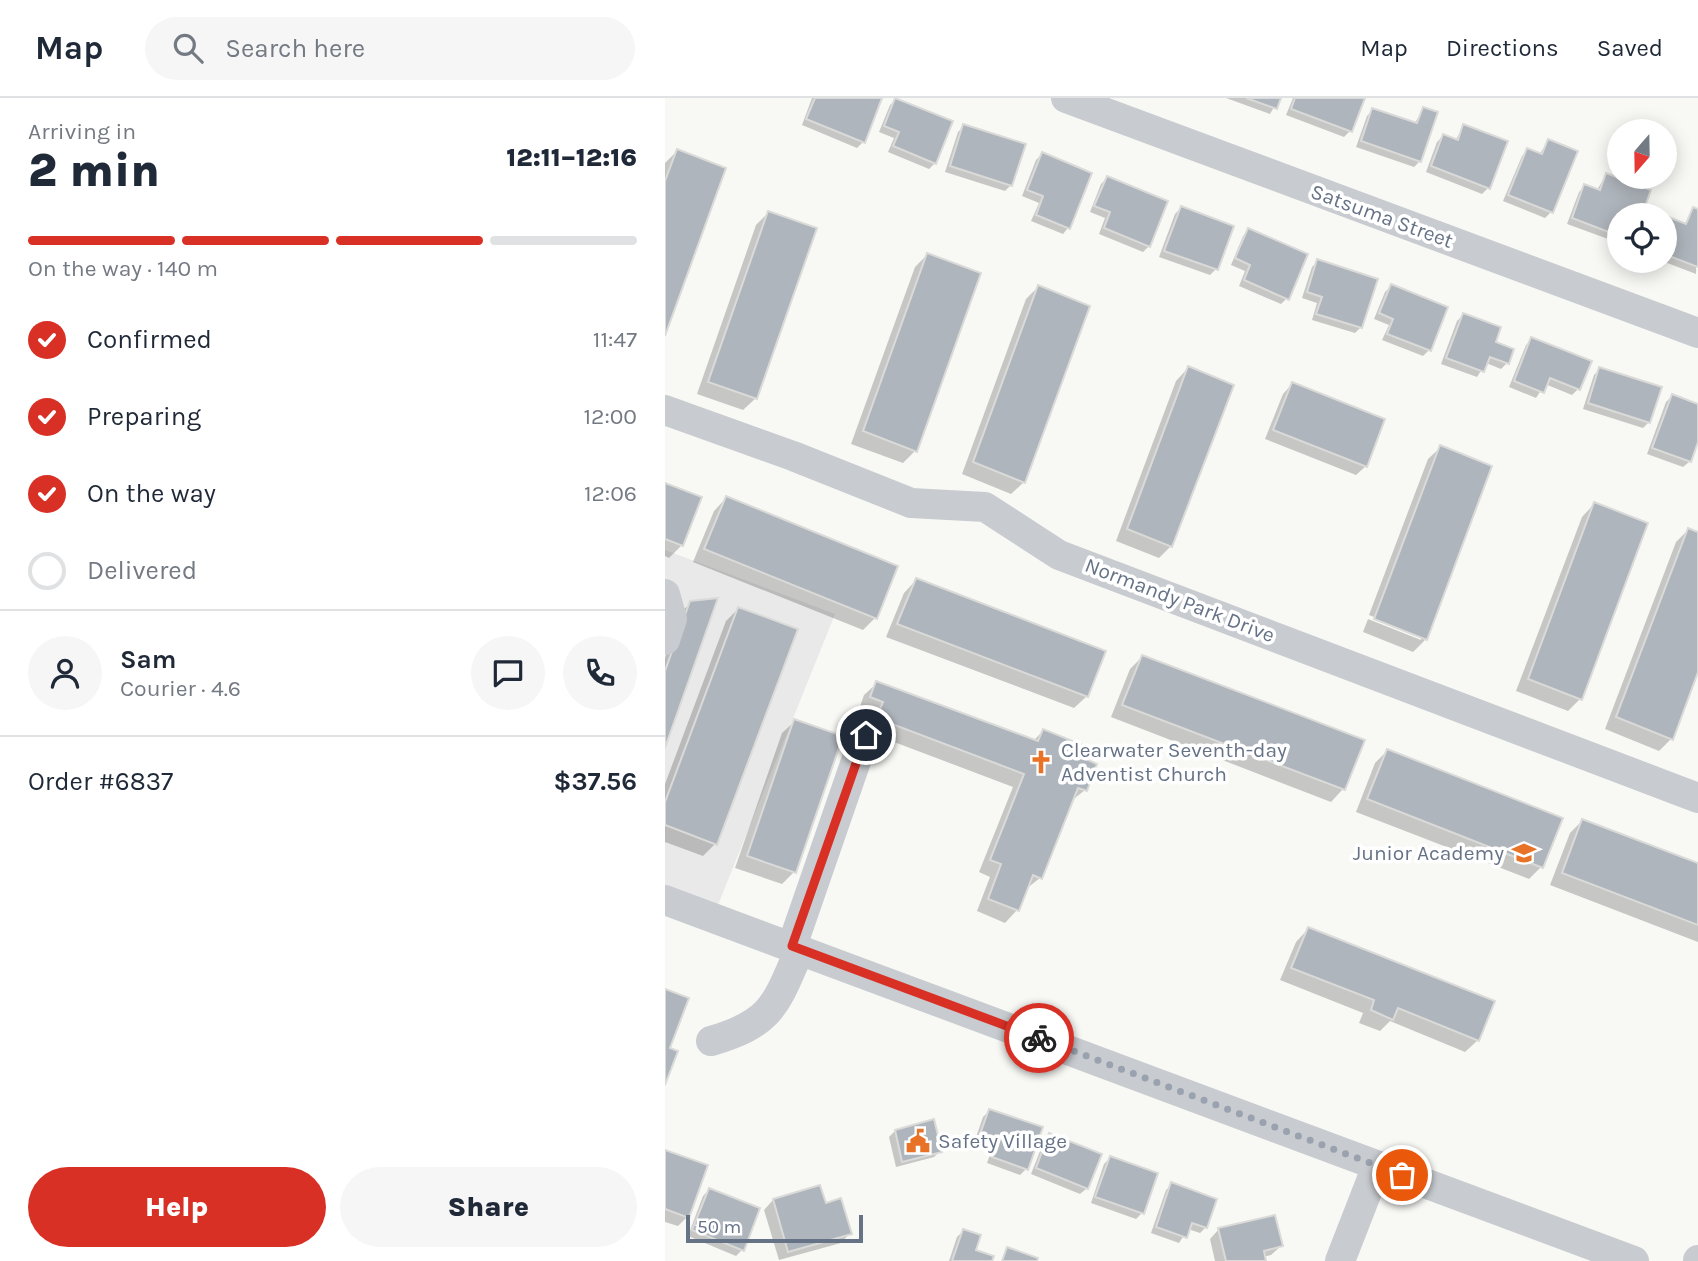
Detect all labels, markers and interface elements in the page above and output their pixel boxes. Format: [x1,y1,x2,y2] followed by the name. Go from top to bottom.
[145,17,635,80] search box
[35,29,103,67] text: Map
[169,29,207,67] icon: search
[225,33,365,64] text: Search here
[1360,34,1408,62] text: Map
[1446,34,1559,62] text: Directions
[1597,34,1663,62] text: Saved
[28,118,136,145] text: Arriving in
[1607,119,1677,189] north arrow
[1607,119,1677,273] map controls
[506,142,637,173] text: 12:11–12:16
[28,144,160,198] text: 2 min
[1308,179,1457,253] street label: Satsuma Street
[1607,203,1677,273] button: locate
[28,255,218,282] text: On the way · 140 m
[28,321,66,359] icon: check
[87,324,212,355] text: Confirmed
[593,326,637,353] text: 11:47
[28,398,66,436] icon: check
[87,401,201,432] text: Preparing
[583,403,637,430] text: 12:00
[28,475,66,513] icon: check
[87,478,216,509] text: On the way
[584,480,637,507] text: 12:06
[1082,553,1278,647] street label: Normandy Park Drive
[87,555,197,586] text: Delivered
[28,636,102,710] button: person
[471,636,545,710] button: chat
[563,636,637,710] button: phone
[120,644,176,675] text: Sam
[120,675,241,702] text: Courier · 4.6
[836,705,896,765] pin
[847,716,885,754] icon: home
[1061,738,1287,786] place label: Clearwater Seventh-day Adventist Church
[1027,748,1055,776] church icon: Clearwater Seventh-day Adventist Church
[28,766,173,797] text: Order #6837
[553,766,637,797] text: $37.56
[1510,839,1538,867] school or university icon: Junior Academy
[1353,841,1504,865] place label: Junior Academy
[1004,1003,1074,1073] courier
[1020,1019,1058,1057] icon: bike
[904,1127,932,1155] public building icon: Safety Village
[938,1129,1067,1153] place label: Safety Village
[1372,1145,1432,1205] pin
[1383,1156,1421,1194] icon: bag
[28,1167,326,1247] button: Help
[340,1167,637,1247] button: Share
[686,1212,863,1244] scale bar
[697,1216,741,1238] text: 50 m

